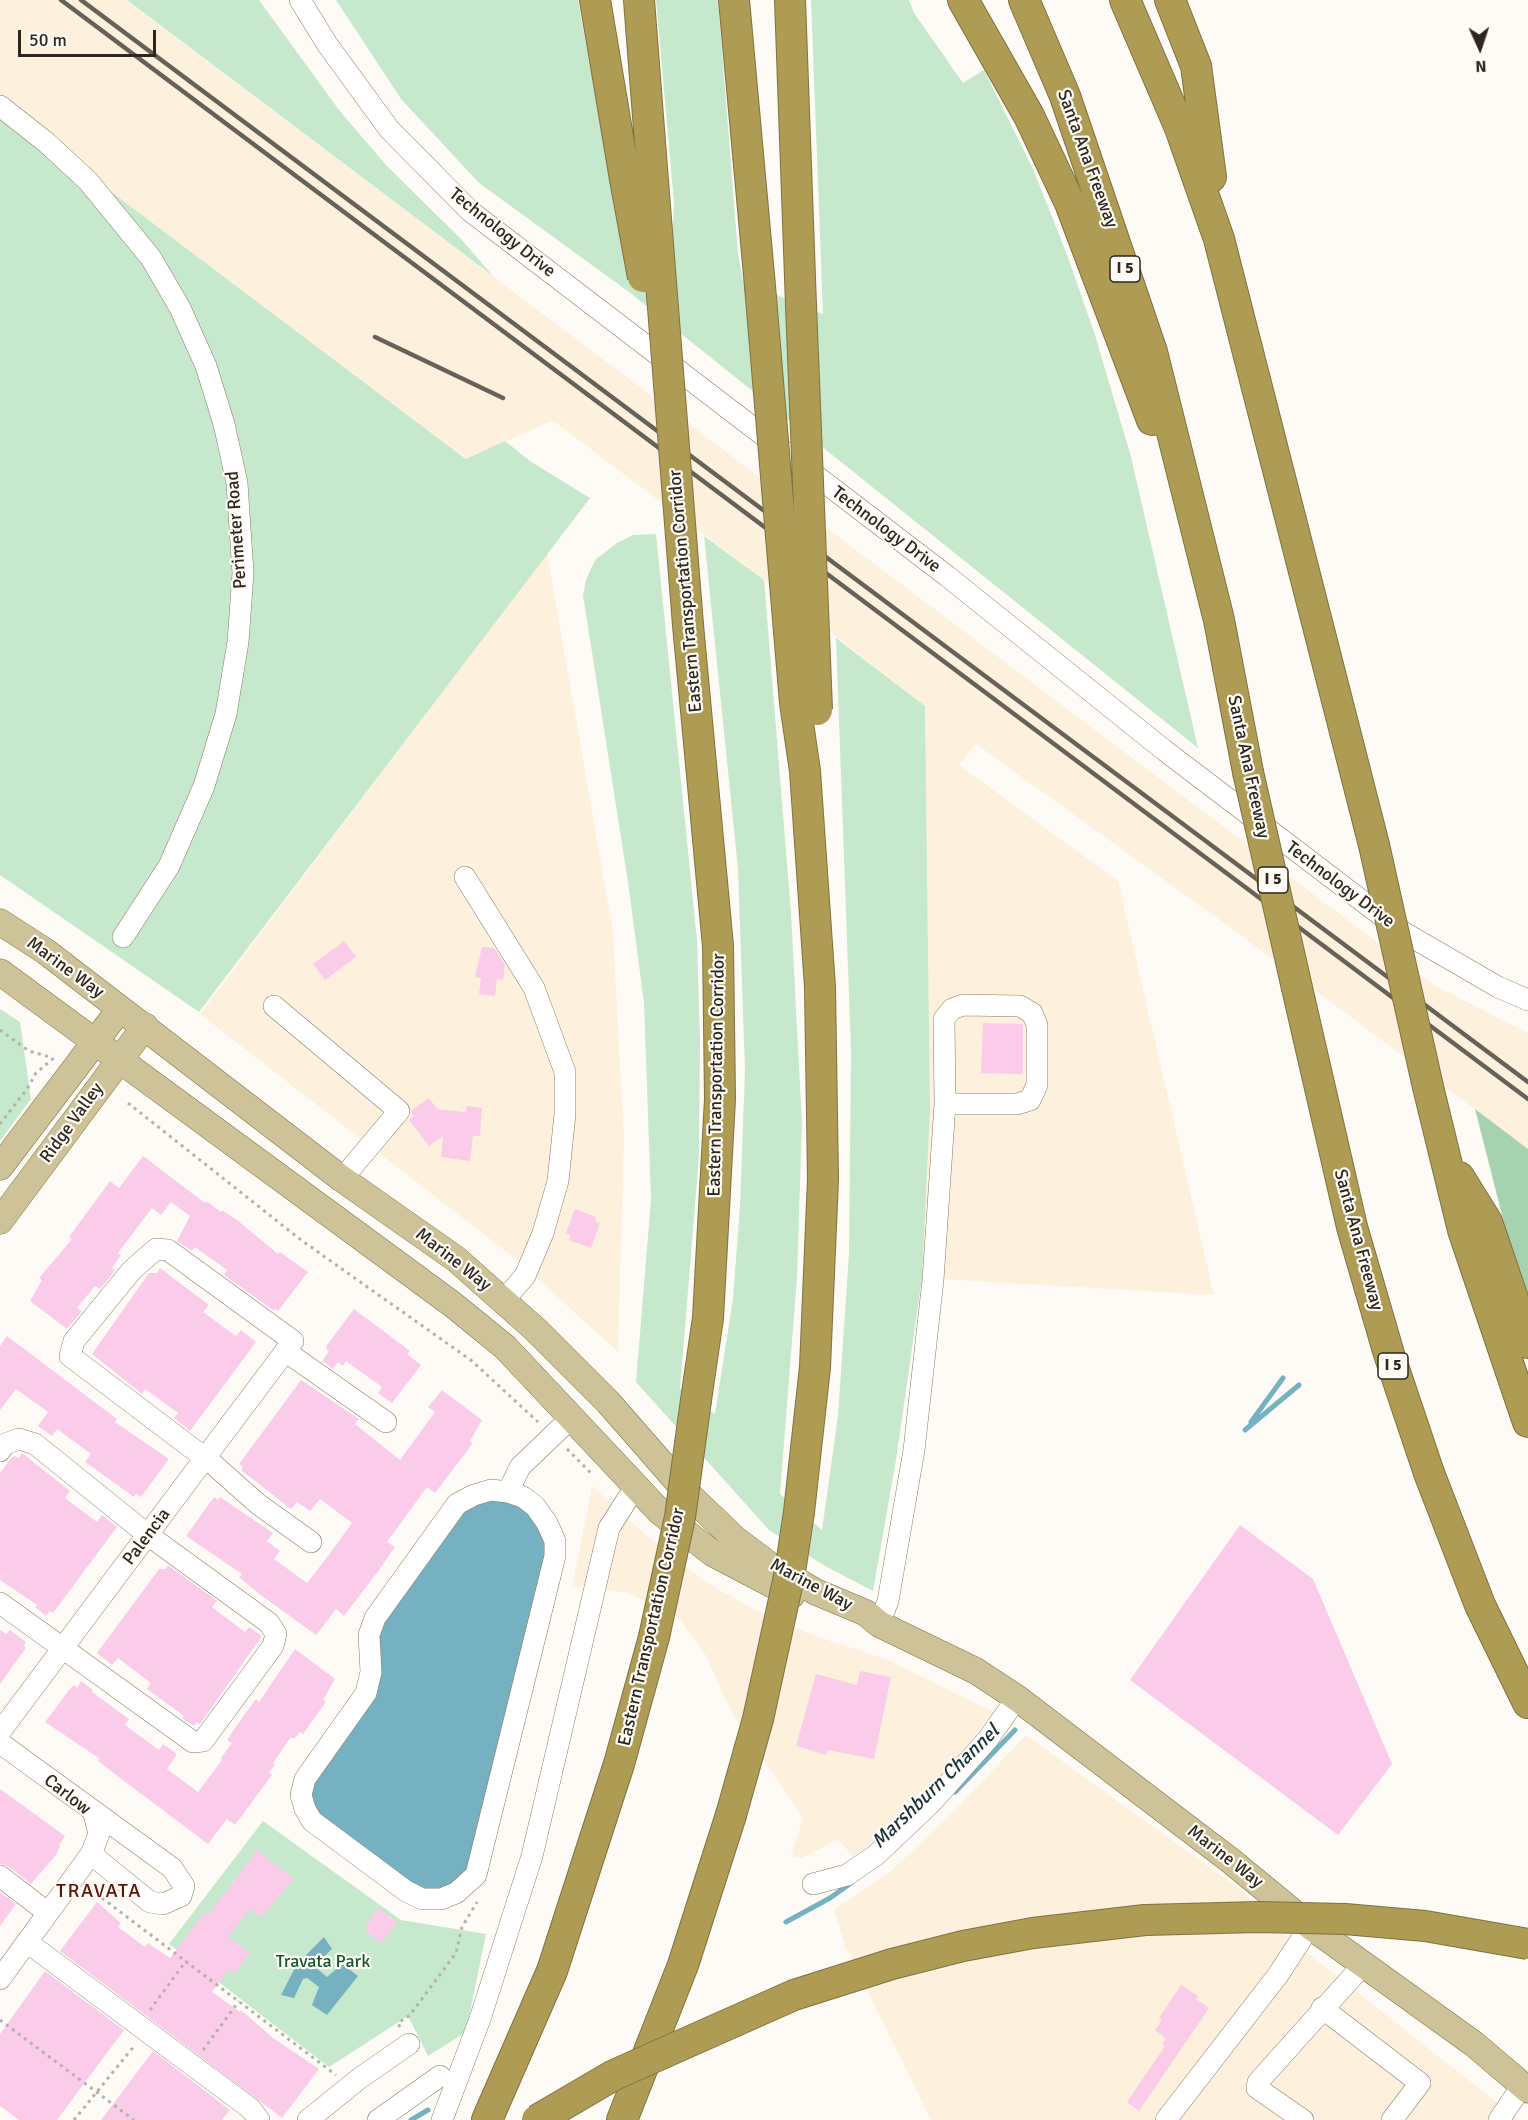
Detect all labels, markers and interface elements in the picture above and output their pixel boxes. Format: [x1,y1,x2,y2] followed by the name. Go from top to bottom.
[21,18,159,56] scale bar
[1450,18,1510,78] north arrow
[29,29,67,51] text: 50 m
[1475,56,1487,76] text: N
[1052,87,1122,231] street label: Santa Ana Freeway
[445,184,559,282] street label: Technology Drive
[1110,256,1140,282] road number: I 5
[665,469,707,713] street label: Eastern Transportation Corridor
[222,470,252,590] street label: Perimeter Road
[827,482,945,578] street label: Technology Drive
[1222,694,1274,840] street label: Santa Ana Freeway
[1281,837,1399,933] street label: Technology Drive
[1258,867,1288,893] road number: I 5
[22,933,108,1003] street label: Marine Way
[704,953,730,1197] street label: Eastern Transportation Corridor
[36,1079,108,1167] street label: Ridge Valley
[1329,1167,1387,1313] street label: Santa Ana Freeway
[411,1224,495,1296] street label: Marine Way
[1378,1353,1408,1379] road number: I 5
[119,1504,175,1570] street label: Palencia
[614,1506,690,1748] street label: Eastern Transportation Corridor
[766,1554,856,1616] street label: Marine Way
[867,1720,1005,1854] water label: Marshburn Channel
[39,1770,95,1820] street label: Carlow
[1183,1821,1267,1893] street label: Marine Way
[56,1880,142,1904] district label: TRAVATA
[276,1951,370,1973] park label: Travata Park

